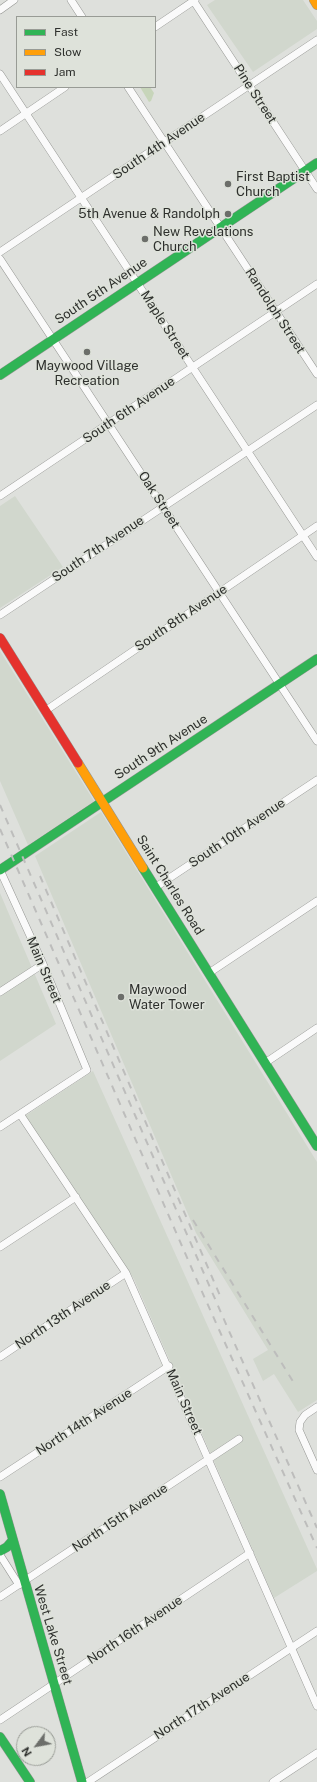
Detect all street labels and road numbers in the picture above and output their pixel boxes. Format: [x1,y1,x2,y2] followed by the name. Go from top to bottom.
[230,61,280,127] street label: Pine Street
[110,109,208,183] street label: South 4th Avenue
[52,254,150,328] street label: South 5th Avenue
[242,265,308,357] street label: Randolph Street
[137,288,193,362] street label: Maple Street
[80,373,178,447] street label: South 6th Avenue
[135,468,183,532] street label: Oak Street
[49,512,147,586] street label: South 7th Avenue
[132,581,230,655] street label: South 8th Avenue
[112,711,210,783] street label: South 9th Avenue
[186,795,288,871] street label: South 10th Avenue
[133,832,207,938] street label: Saint Charles Road
[23,934,65,1006] street label: Main Street
[12,1277,114,1353] street label: North 13th Avenue
[163,1367,205,1437] street label: Main Street
[33,1385,135,1459] street label: North 14th Avenue
[69,1480,171,1556] street label: North 15th Avenue
[30,1583,76,1687] street label: West Lake Street
[84,1592,186,1668] street label: North 16th Avenue
[151,1669,253,1743] street label: North 17th Avenue

